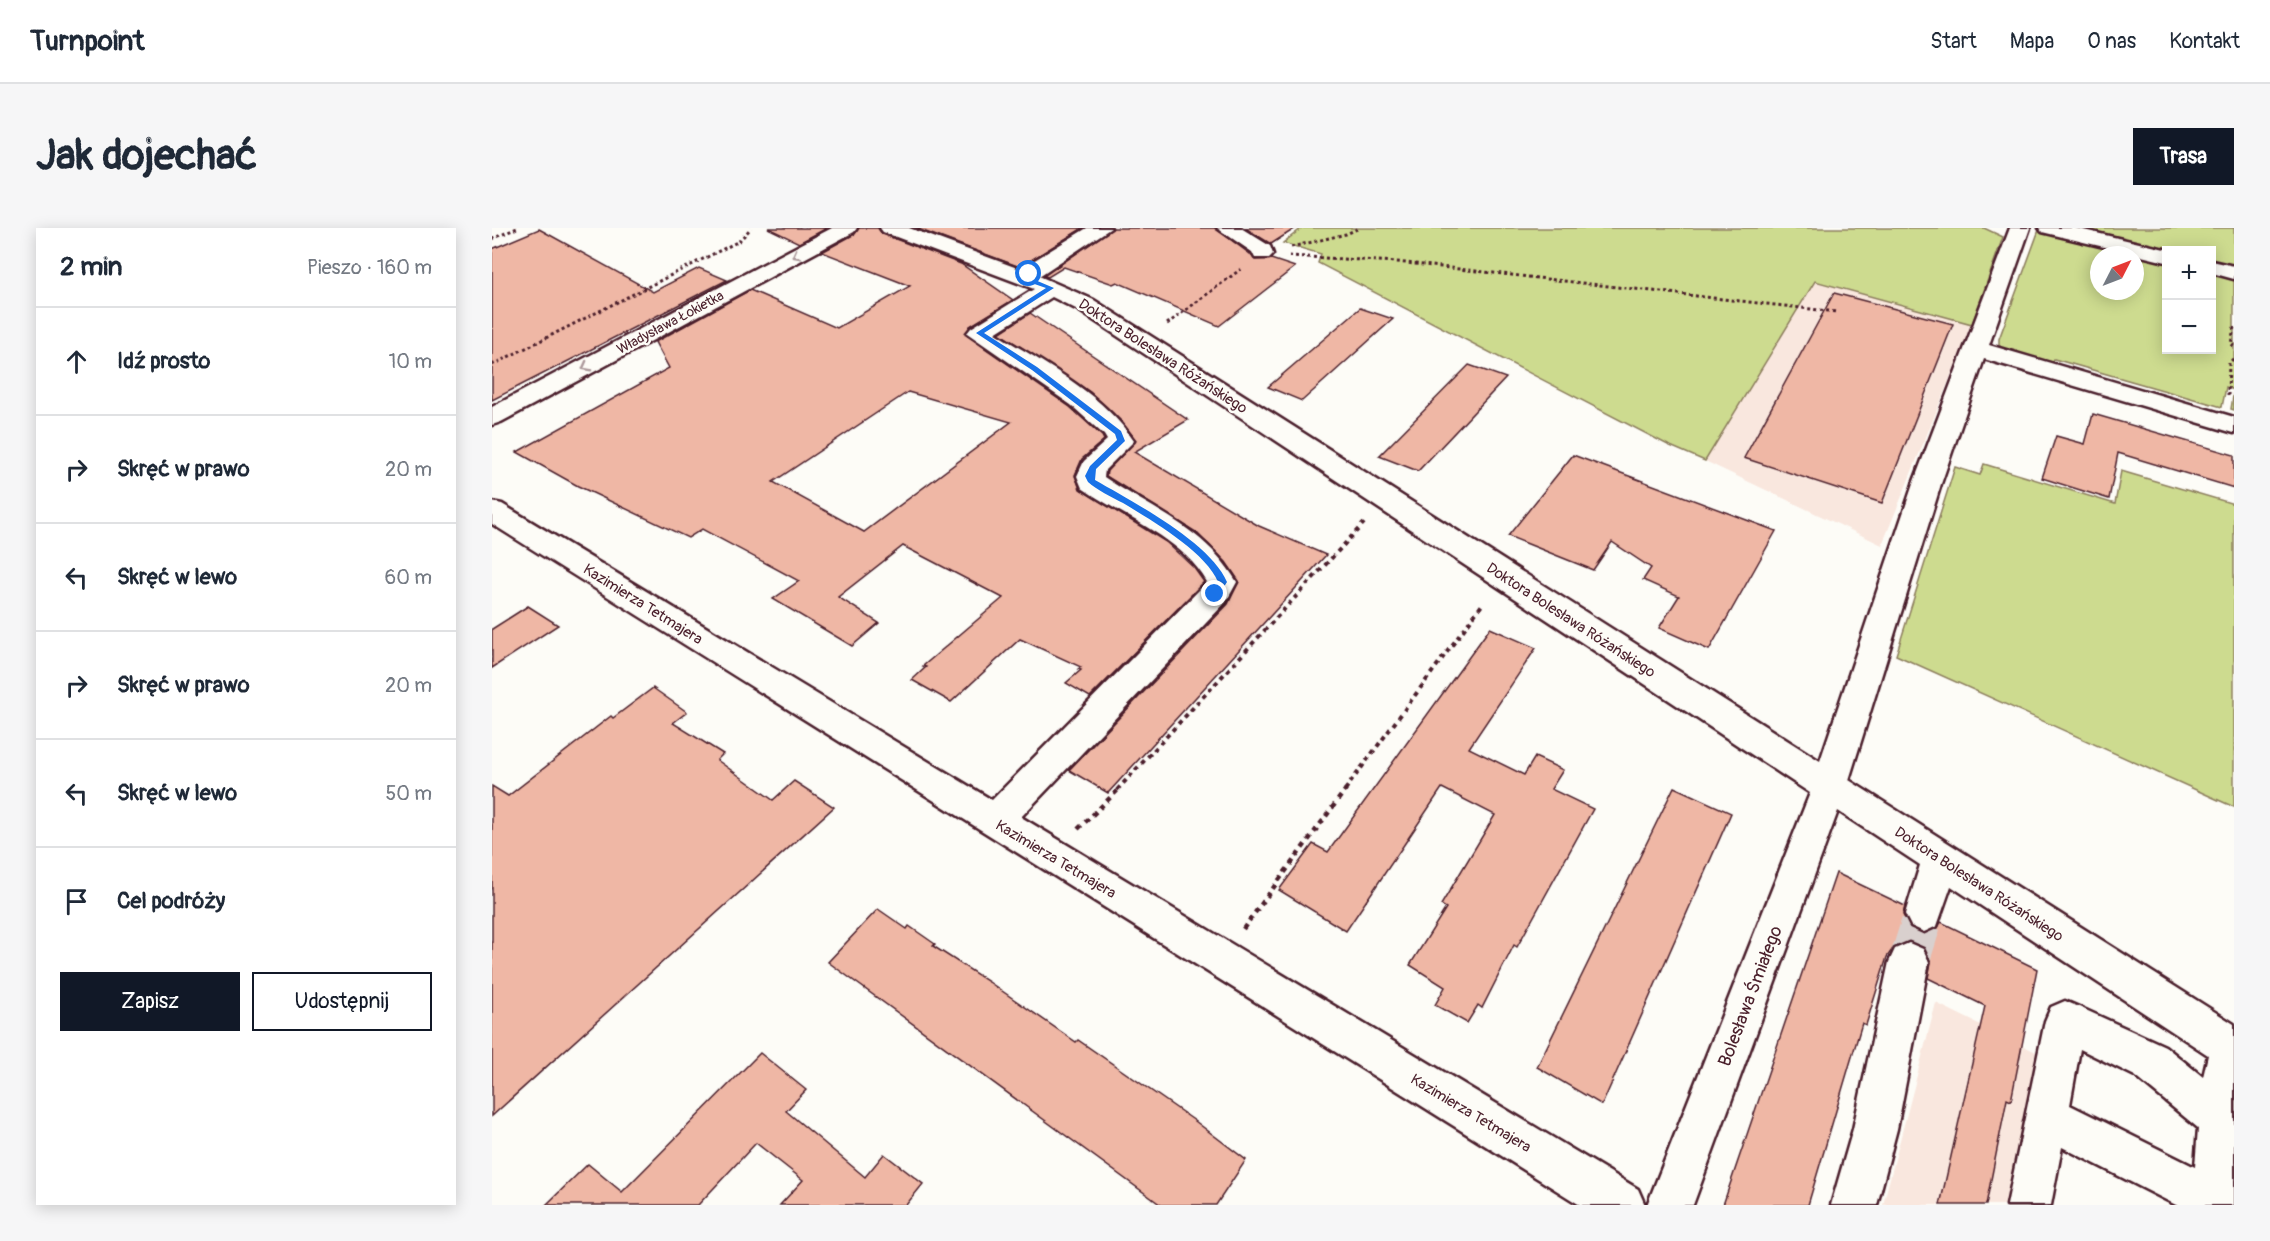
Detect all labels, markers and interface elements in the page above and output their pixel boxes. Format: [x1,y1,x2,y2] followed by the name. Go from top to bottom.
[30,24,144,59] text: Turnpoint
[1930,28,1977,55] text: Start
[2010,28,2054,55] text: Mapa
[2087,28,2136,55] text: O nas
[2169,28,2240,55] text: Kontakt
[2133,128,2234,185] button: Trasa
[36,130,257,182] text: Jak dojechać
[2090,246,2144,300] north arrow
[2162,246,2216,354] map controls
[2162,246,2216,300] button: +
[791,248,802,260] one-way arrow
[60,251,122,283] text: 2 min
[307,255,432,280] text: Pieszo · 160 m
[1015,260,1041,286] route start
[614,287,727,358] street label: Władysława Łokietka
[1075,295,1251,418] street label: Doktora Bolesława Różańskiego
[2162,300,2216,354] button: −
[60,345,93,378] icon: ahead
[117,347,210,375] text: Idź prosto
[388,349,432,374] text: 10 m
[582,360,593,371] one-way arrow
[60,453,93,486] icon: right
[117,455,250,483] text: Skręć w prawo
[385,457,432,482] text: 20 m
[1483,559,1659,682] street label: Doktora Bolesława Różańskiego
[579,560,706,649] street label: Kazimierza Tetmajera
[60,561,93,594] icon: left
[117,563,237,591] text: Skręć w lewo
[385,565,432,590] text: 60 m
[1201,580,1227,606] route end
[60,669,93,702] icon: right
[117,671,250,699] text: Skręć w prawo
[385,673,432,698] text: 20 m
[60,777,93,810] icon: left
[117,779,237,807] text: Skręć w lewo
[385,781,432,806] text: 50 m
[992,816,1119,903] street label: Kazimierza Tetmajera
[1891,823,2067,946] street label: Doktora Bolesława Różańskiego
[60,885,93,918] icon: arrive
[117,887,225,915] text: Cel podróży
[1713,922,1788,1070] street label: Bolesława Śmiałego
[60,972,240,1031] button: Zapisz
[252,972,432,1031] button: Udostępnij
[1407,1070,1534,1157] street label: Kazimierza Tetmajera

